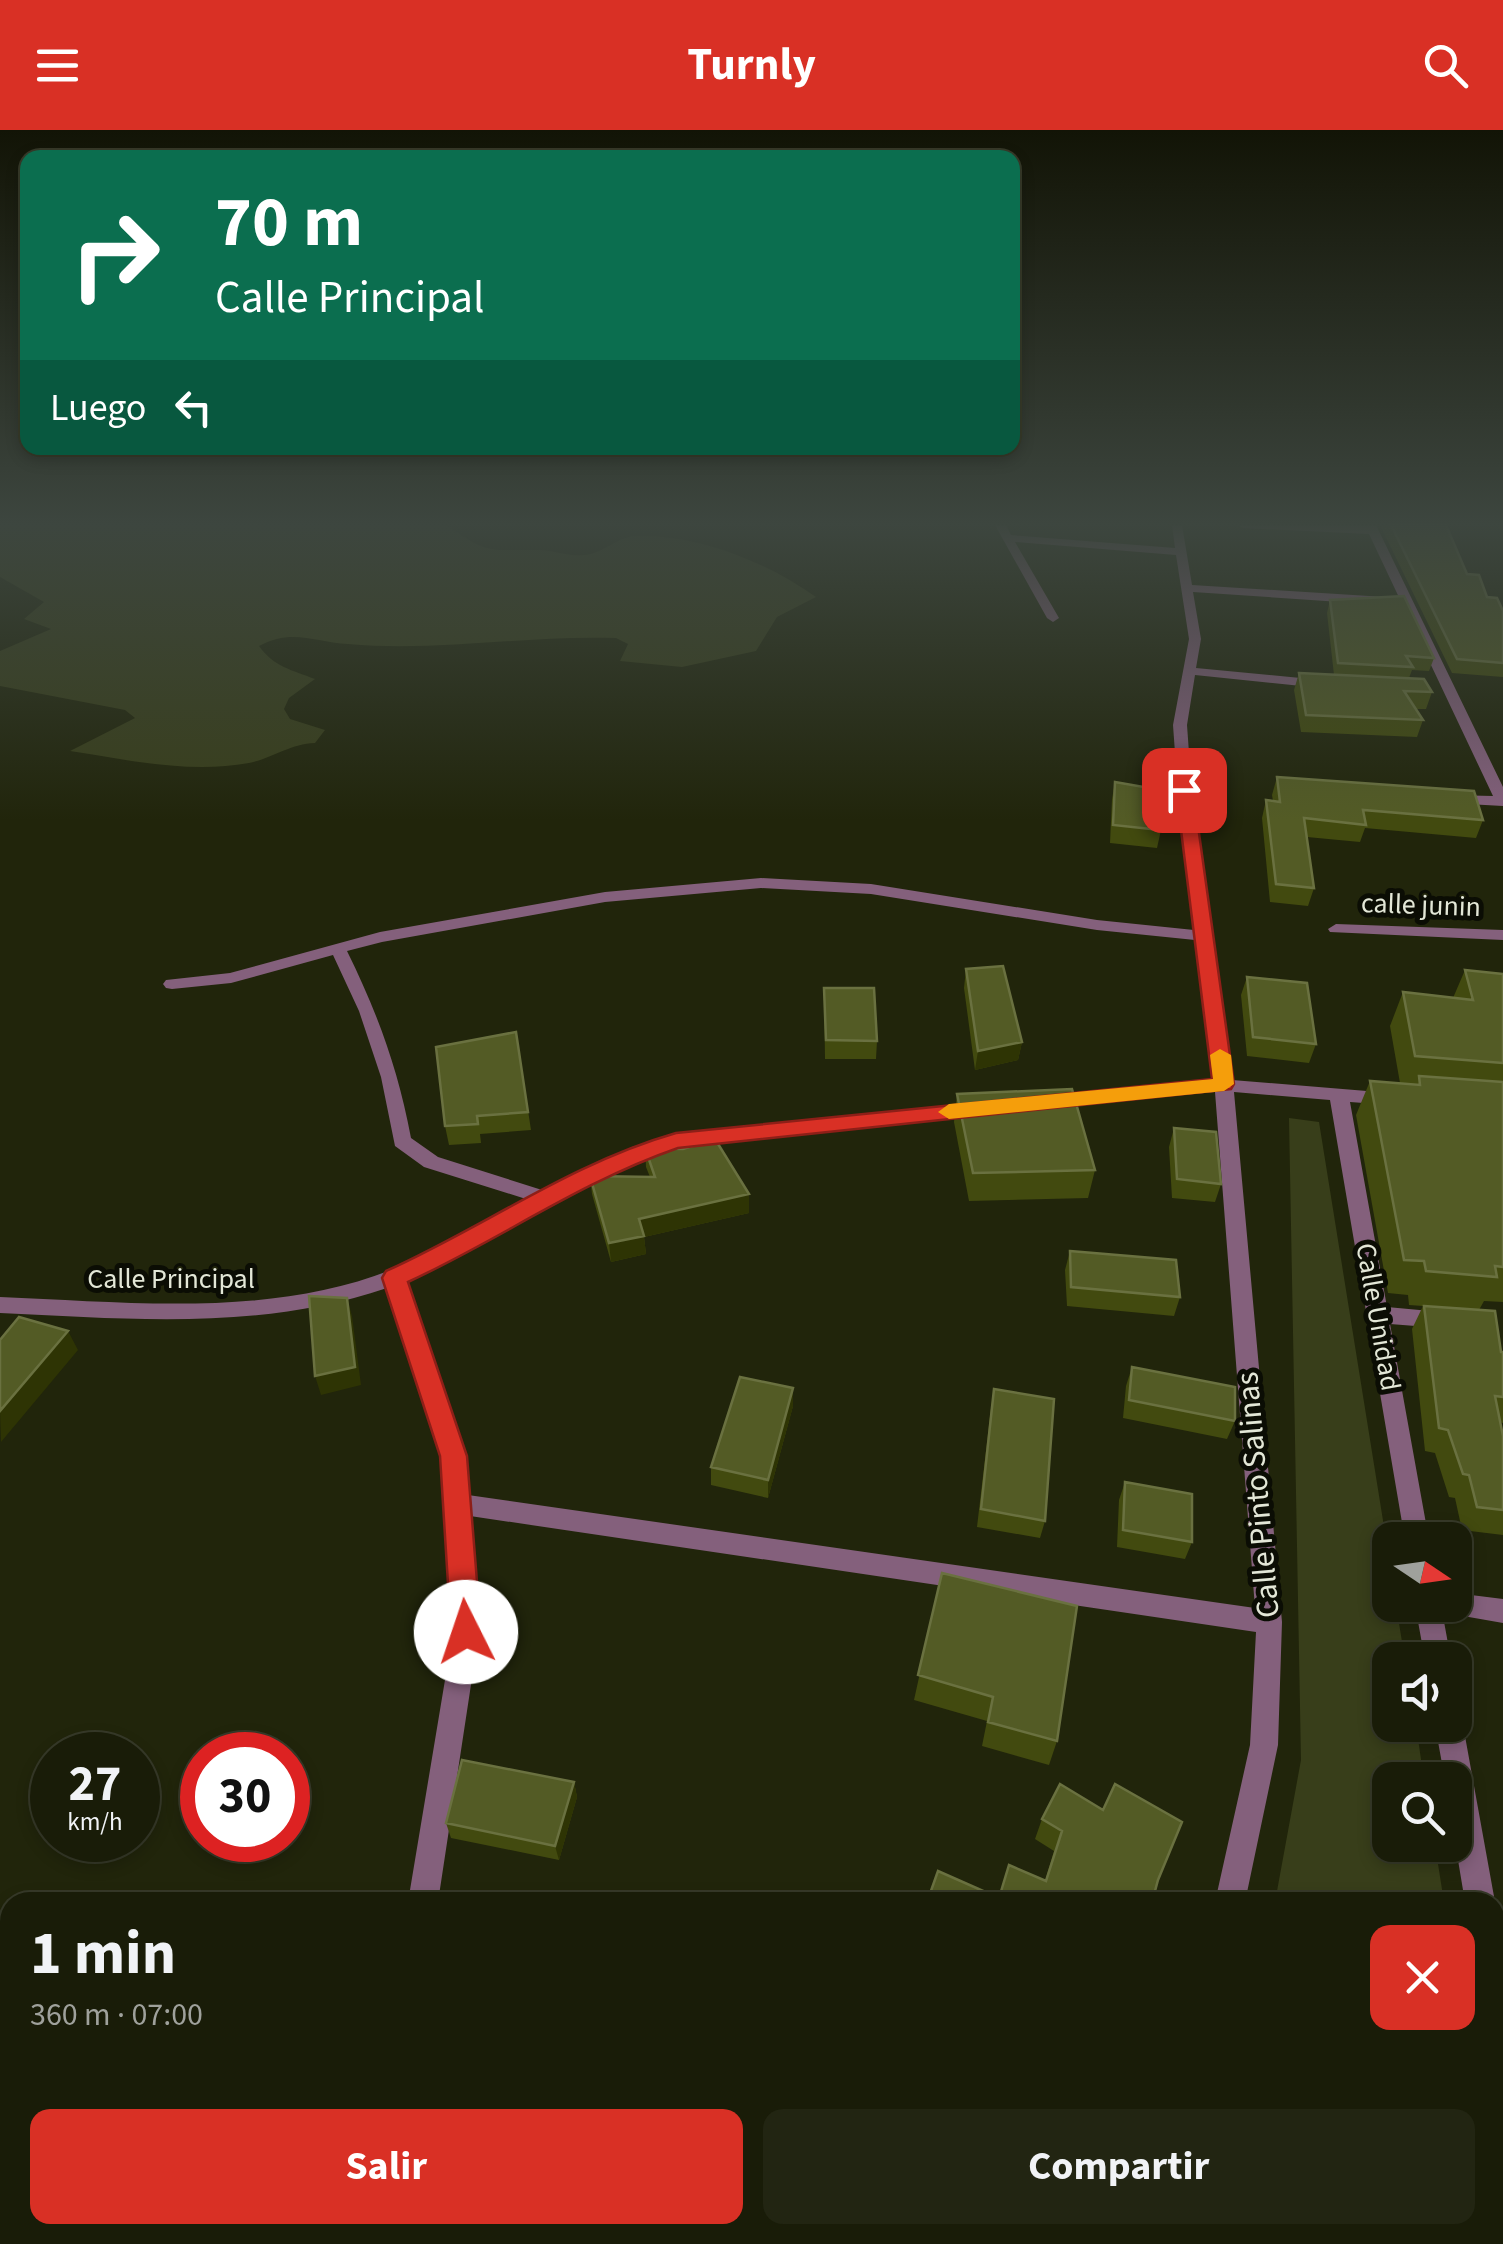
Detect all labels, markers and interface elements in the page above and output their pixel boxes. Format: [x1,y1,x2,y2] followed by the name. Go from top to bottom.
[687,33,816,97] text: Turnly
[30,38,85,93] icon: menu
[1418,38,1473,93] icon: search
[215,173,363,273] text: 70 m
[50,190,180,320] icon: right
[215,266,485,330] text: Calle Principal
[166,380,221,435] icon: left
[50,381,146,435] text: Luego
[1142,748,1227,833] pin
[1157,763,1212,818] icon: arrive
[1360,883,1482,927] street label: calle junin
[1345,1240,1411,1394] street label: Calle Unidad
[87,1259,255,1299] street label: Calle Principal
[1224,1370,1292,1620] street label: Calle Pinto Salinas
[1372,1522,1472,1622] north arrow
[1372,1522,1472,1862] map controls
[414,1580,518,1684] position arrow
[1372,1642,1472,1742] button: sound
[180,1732,310,1862] speed limit sign: 30
[69,1749,121,1820] text: 27
[1372,1762,1472,1862] button: search
[67,1804,123,1840] text: km/h
[30,1912,176,1997] text: 1 min
[1370,1925,1475,2030] button: close
[30,1992,203,2038] text: 360 m · 07:00
[30,2109,743,2224] button: Salir
[763,2109,1475,2224] button: Compartir

